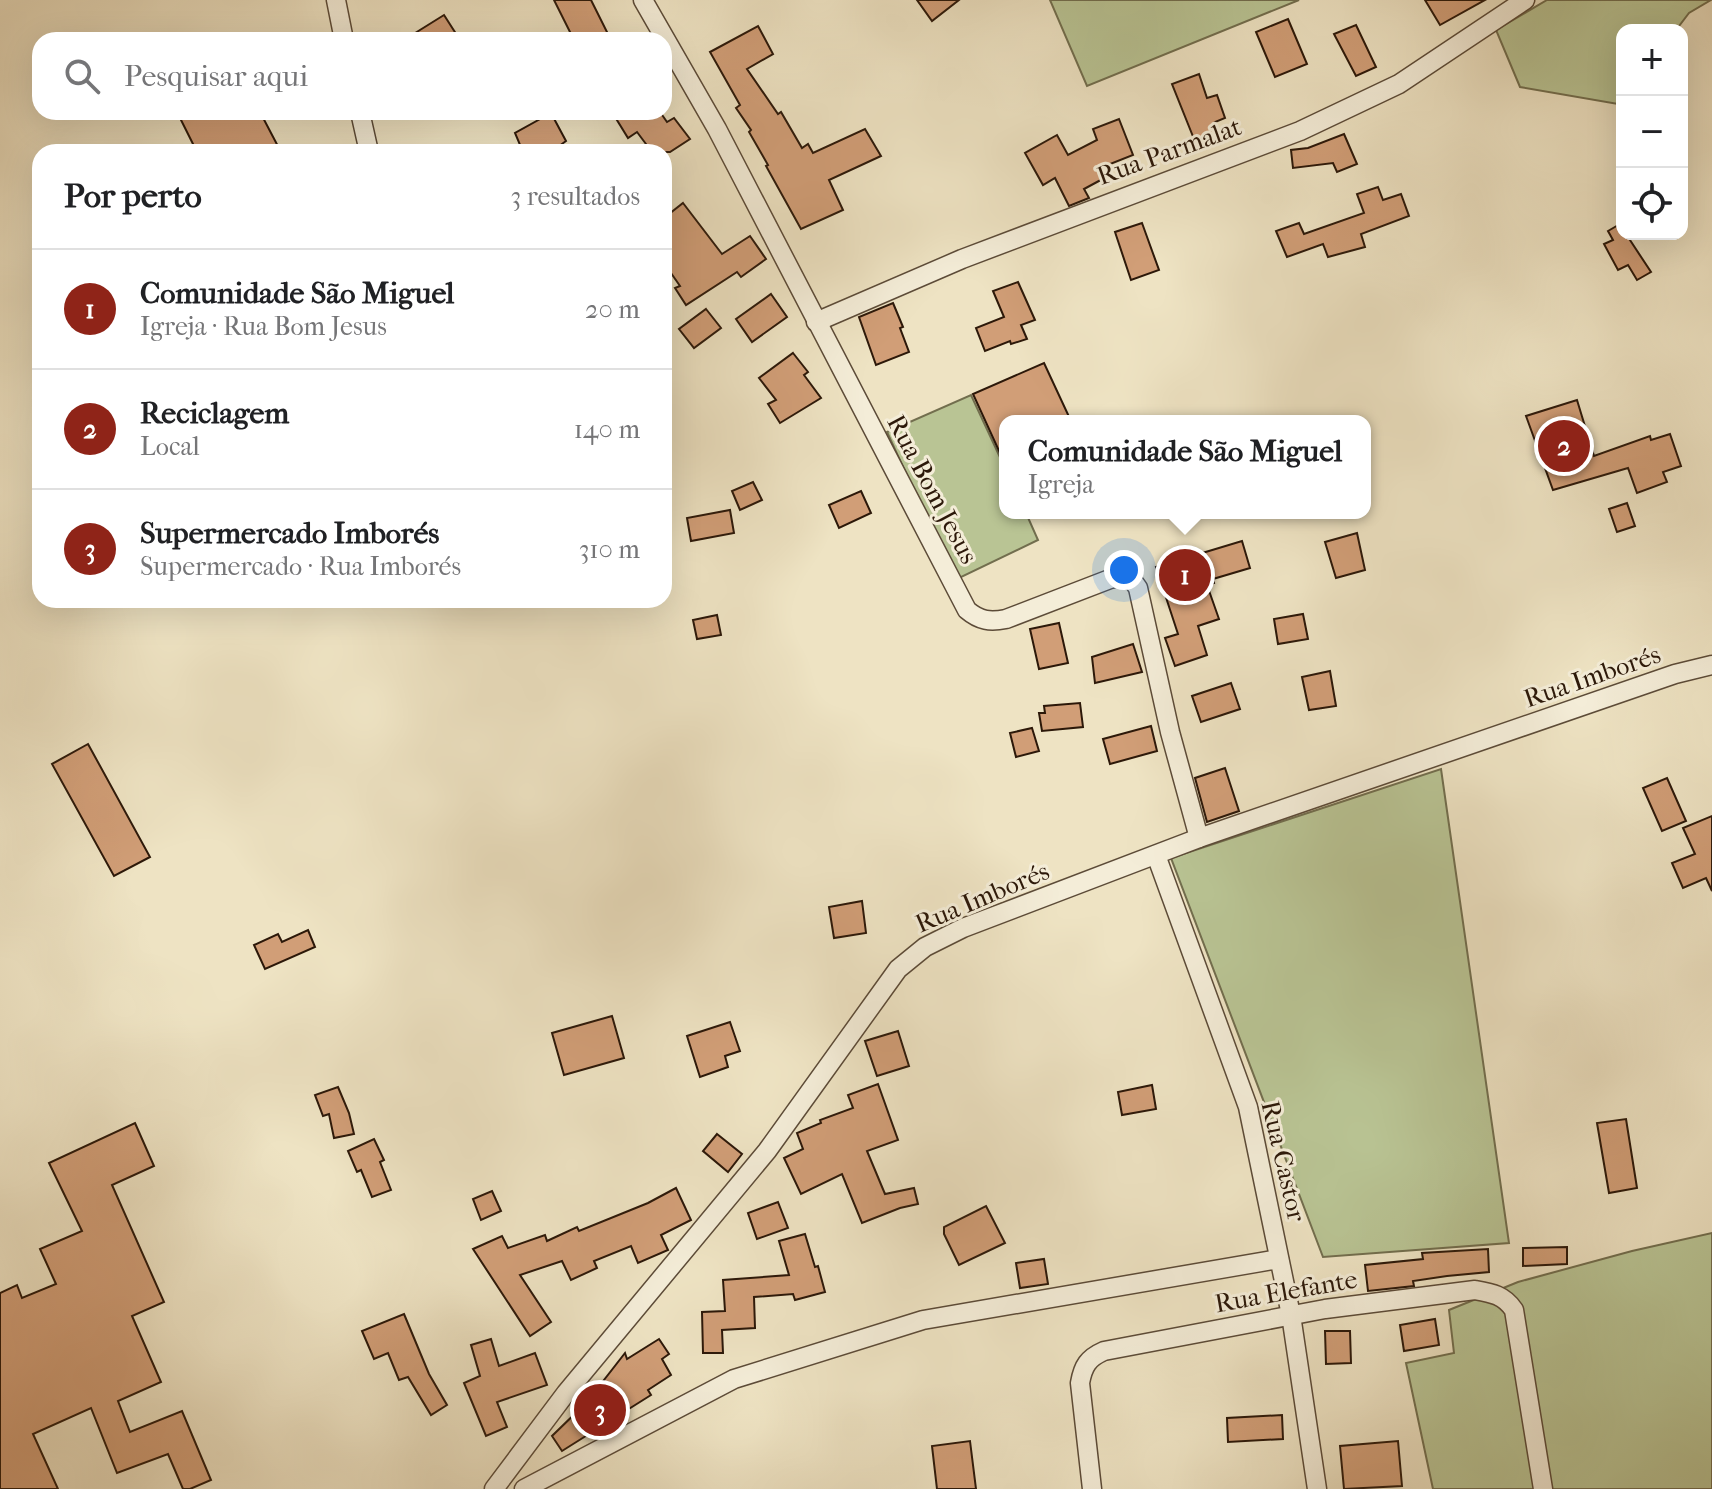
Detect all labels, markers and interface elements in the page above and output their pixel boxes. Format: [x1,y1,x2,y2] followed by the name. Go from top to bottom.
[1616,24,1688,240] map controls
[1616,24,1688,96] button: +
[32,32,672,120] search box
[60,54,104,98] icon: search
[124,59,308,94] text: Pesquisar aqui
[1616,96,1688,168] button: −
[1093,111,1246,192] street label: Rua Parmalat
[1616,168,1688,240] button: locate
[64,176,202,216] text: Por perto
[510,181,640,212] text: 3 resultados
[140,276,454,311] text: Comunidade São Miguel
[85,294,95,325] text: 1
[585,294,640,325] text: 20 m
[140,311,387,342] text: Igreja · Rua Bom Jesus
[140,396,289,431] text: Reciclagem
[880,410,985,569] street label: Rua Bom Jesus
[83,414,97,445] text: 2
[574,414,640,445] text: 140 m
[999,415,1371,519] popup
[1538,416,1590,476] pin: 2
[140,431,200,462] text: Local
[1028,434,1342,469] text: Comunidade São Miguel
[1028,469,1094,500] text: Igreja
[140,516,439,551] text: Supermercado Imborés
[85,534,95,565] text: 3
[579,534,640,565] text: 310 m
[1159,545,1211,605] pin: 1
[1104,550,1144,590] your location
[140,551,461,582] text: Supermercado · Rua Imborés
[1520,639,1665,714] street label: Rua Imborés
[911,855,1054,940] street label: Rua Imborés
[1255,1098,1312,1225] street label: Rua Castor
[1212,1264,1360,1319] street label: Rua Elefante
[574,1380,626,1440] pin: 3

